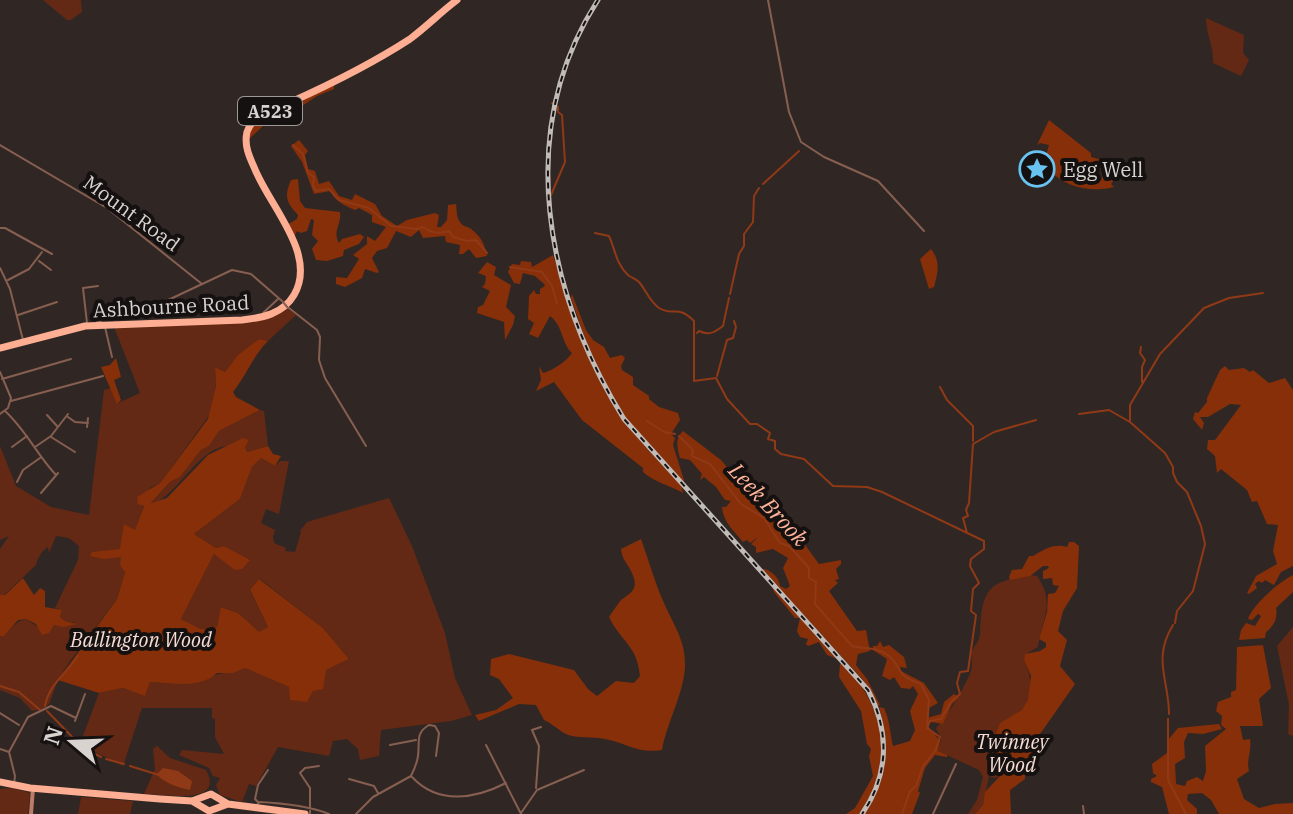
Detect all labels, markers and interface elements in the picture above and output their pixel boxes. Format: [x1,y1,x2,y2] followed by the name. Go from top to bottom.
[238,97,302,125] road number: A523
[1018,150,1056,188] place icon: Egg Well
[1063,156,1143,183] place label: Egg Well
[78,169,186,257] street label: Mount Road
[92,288,250,324] street label: Ashbourne Road
[722,455,815,552] water label: Leek Brook
[69,626,213,653] park label: Ballington Wood
[32,702,112,782] north arrow
[36,722,69,748] text: N
[976,728,1050,778] park label: Twinney Wood

